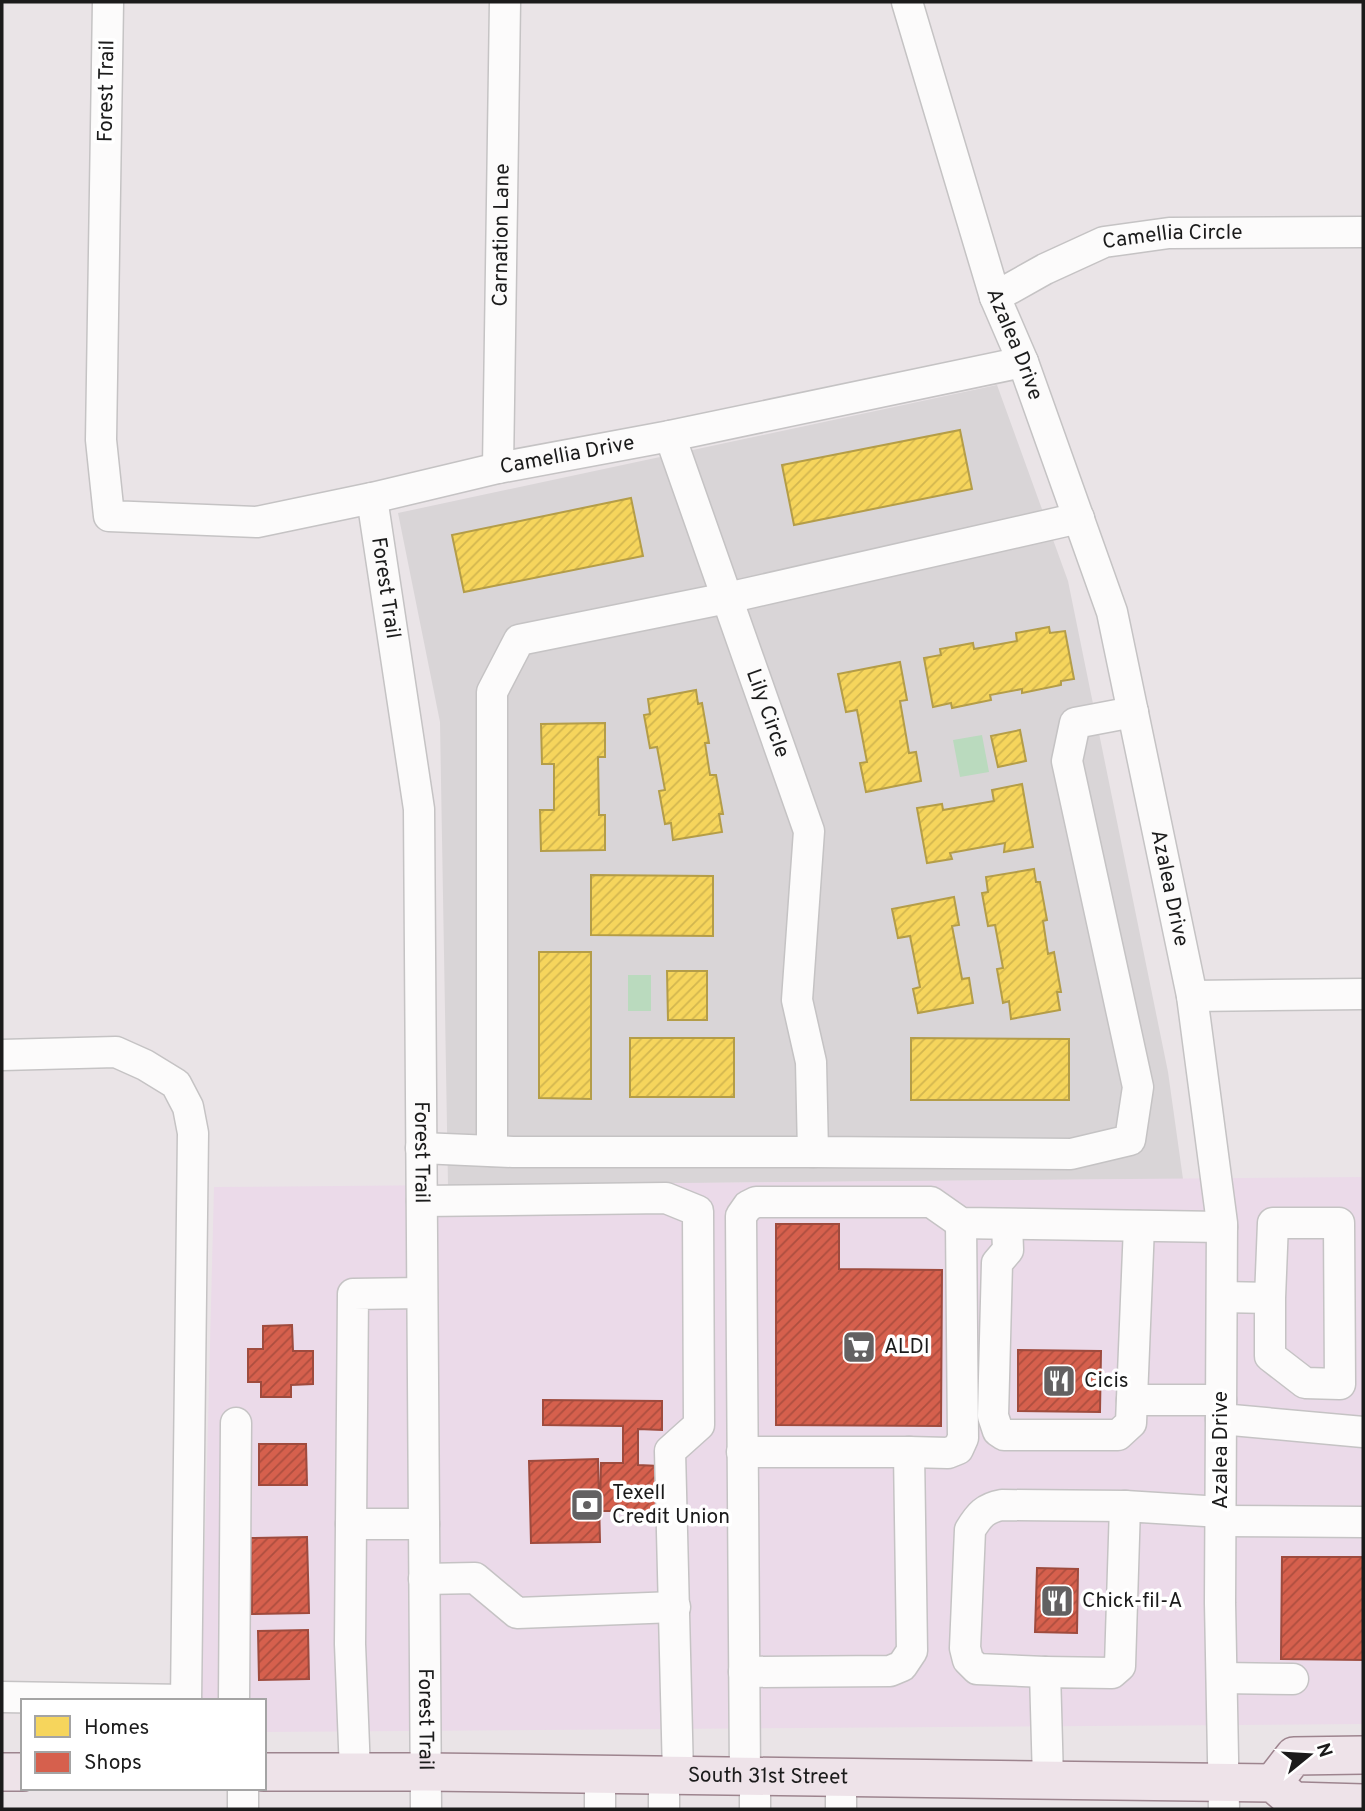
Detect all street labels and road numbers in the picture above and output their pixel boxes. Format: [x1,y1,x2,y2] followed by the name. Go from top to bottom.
[93,40,121,142] street label: Forest Trail
[487,163,516,307] street label: Carnation Lane
[1101,219,1243,256] street label: Camellia Circle
[980,285,1049,404] street label: Azalea Drive
[498,429,637,481] street label: Camellia Drive
[365,535,407,641] street label: Forest Trail
[739,665,796,761] street label: Lily Circle
[1144,827,1195,949] street label: Azalea Drive
[408,1101,435,1204] street label: Forest Trail
[1208,1391,1235,1509] street label: Azalea Drive
[412,1668,439,1771] street label: Forest Trail
[688,1762,848,1791] street label: South 31st Street

